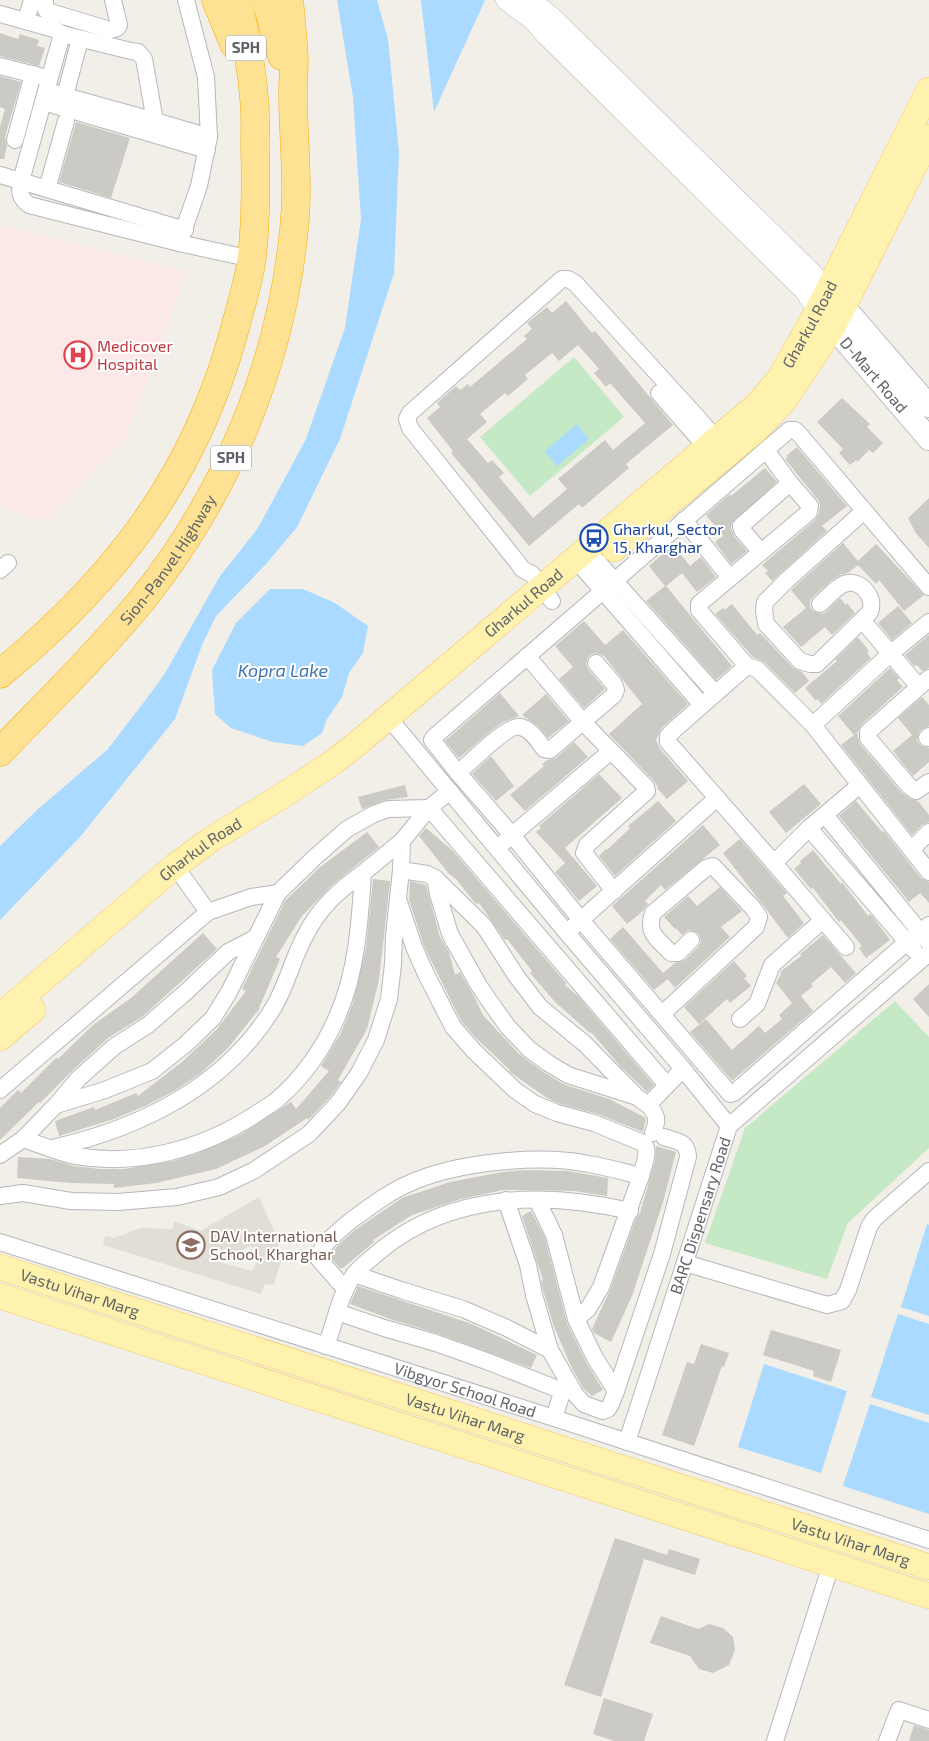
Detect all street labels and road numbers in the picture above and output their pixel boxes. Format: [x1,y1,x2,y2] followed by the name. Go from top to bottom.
[226,36,266,60] road number: SPH
[778,277,840,371] street label: Gharkul Road
[837,333,912,416] street label: D-Mart Road
[211,446,251,470] road number: SPH
[116,491,219,628] street label: Sion-Panvel Highway
[480,564,566,641] street label: Gharkul Road
[155,813,245,884] street label: Gharkul Road
[665,1134,734,1296] street label: BARC Dispensary Road
[18,1264,142,1320] street label: Vastu Vihar Marg
[392,1358,539,1421] street label: Vibgyor School Road
[403,1389,528,1445] street label: Vastu Vihar Marg
[789,1513,913,1569] street label: Vastu Vihar Marg

